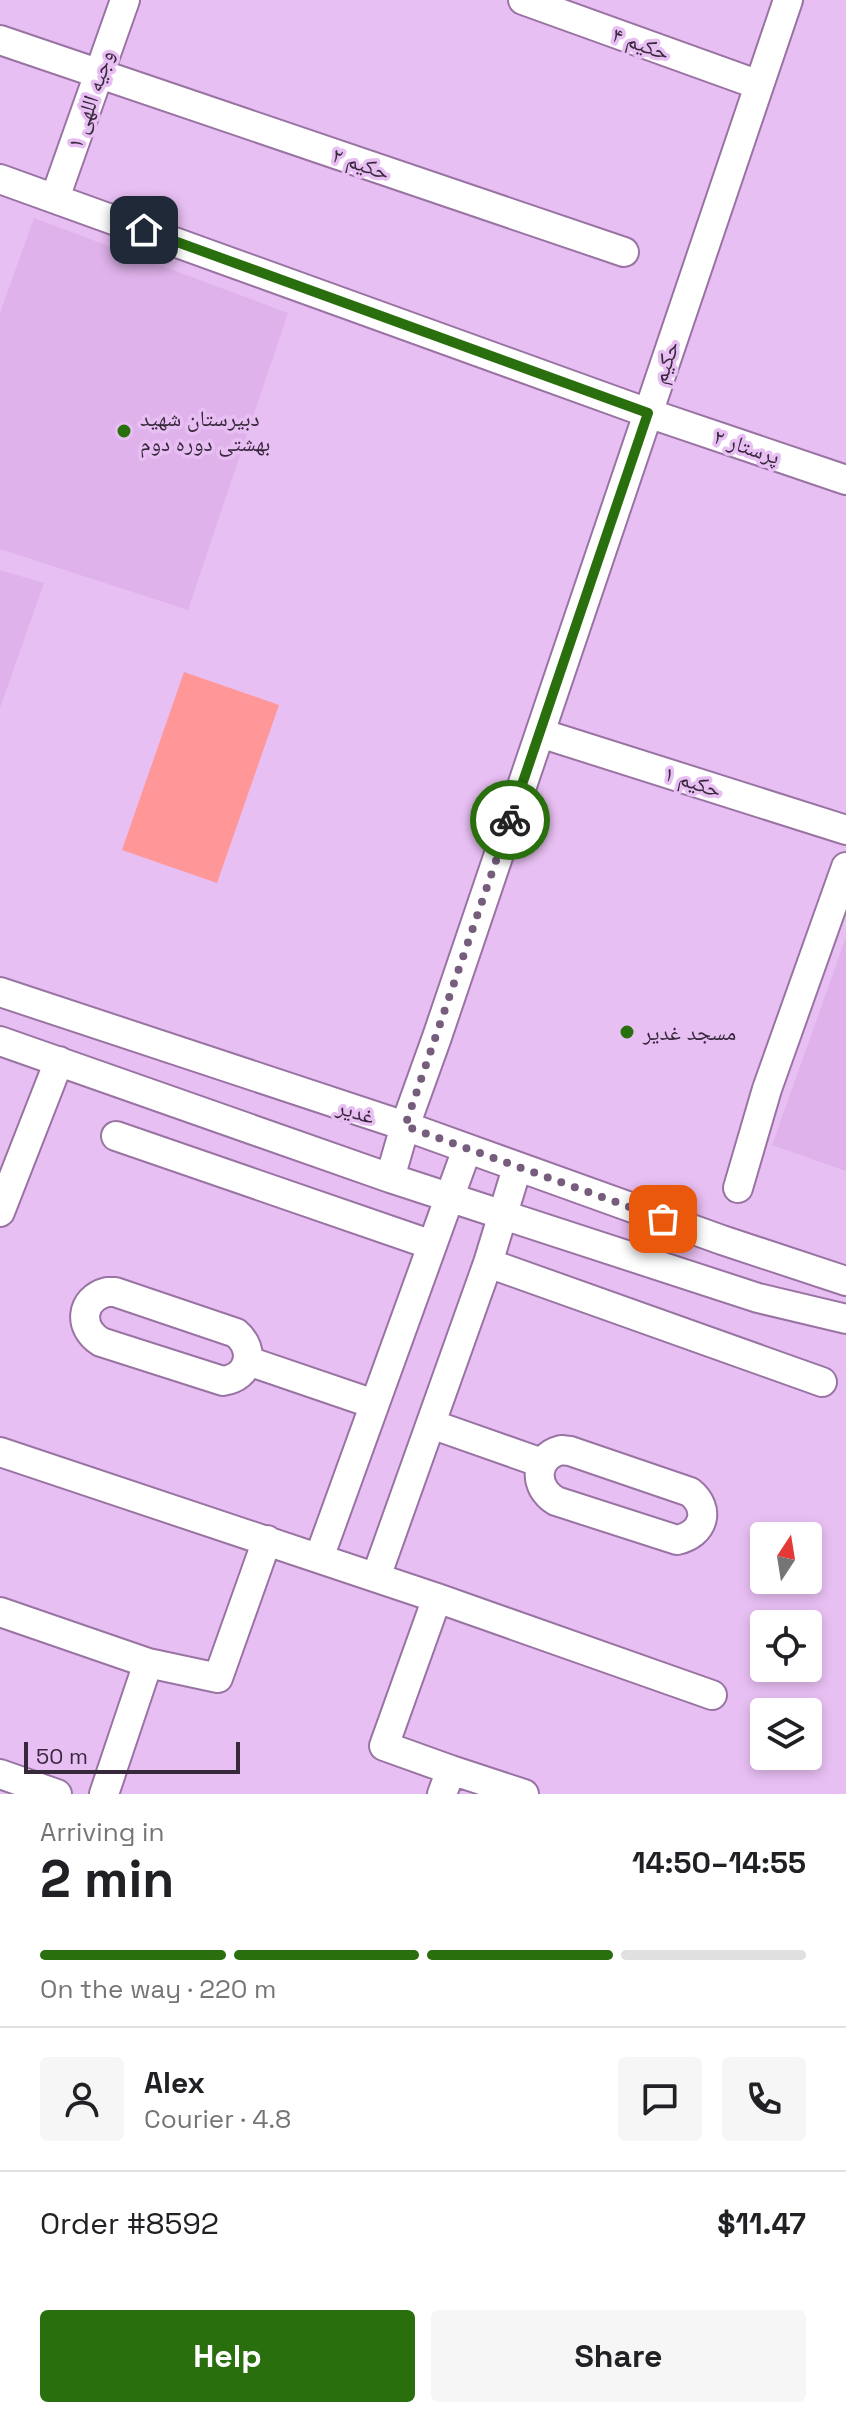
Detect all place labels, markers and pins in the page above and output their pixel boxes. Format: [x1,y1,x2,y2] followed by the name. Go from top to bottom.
[110,196,178,264] pin
[140,404,270,458] place label: دبیرستان شهید بهشتی دوره دوم
[115,422,133,440] marker: دبیرستان شهید بهشتی دوره دوم
[642,1018,736,1046] place label: مسجد غدیر
[618,1023,636,1041] marker: مسجد غدیر
[629,1185,697,1253] pin

